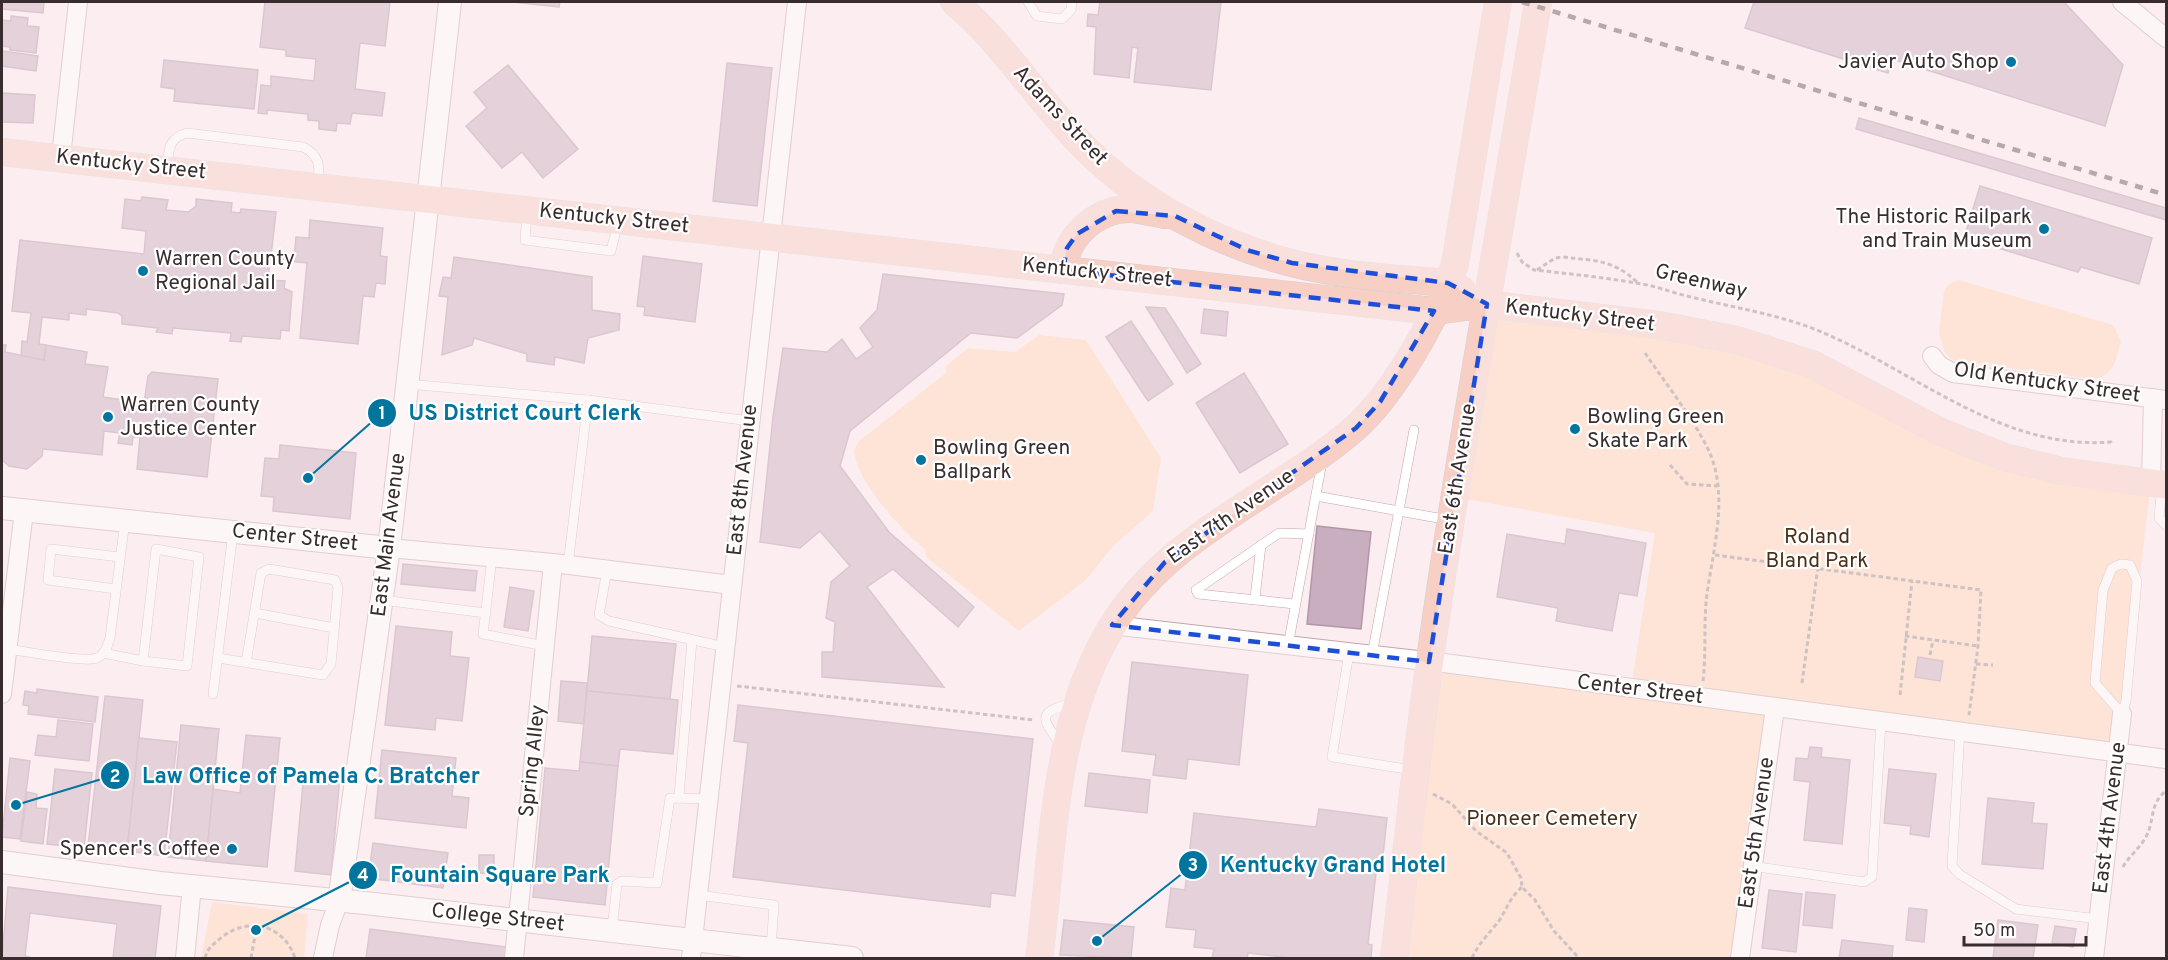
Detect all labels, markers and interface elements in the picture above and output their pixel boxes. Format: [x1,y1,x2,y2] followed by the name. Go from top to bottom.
[1838,49,1999,76] place label: Javier Auto Shop
[2004,55,2018,69] marker: Javier Auto Shop
[1007,60,1113,172] street label: Adams Street
[55,144,207,186] street label: Kentucky Street
[538,198,690,240] street label: Kentucky Street
[1835,204,2032,255] place label: The Historic Railpark and Train Museum
[2037,222,2051,236] marker: The Historic Railpark and Train Museum
[155,246,295,297] place label: Warren County Regional Jail
[1021,252,1173,294] street label: Kentucky Street
[1652,258,1750,306] street label: Greenway
[136,264,150,278] marker: Warren County Regional Jail
[1504,293,1656,339] street label: Kentucky Street
[1952,357,2142,409] street label: Old Kentucky Street
[120,392,260,443] place label: Warren County Justice Center
[367,393,654,433] callout: US District Court Clerk
[409,401,642,428] text: US District Court Clerk
[1433,402,1483,556] street label: East 6th Avenue
[378,403,386,426] text: 1
[722,403,764,557] street label: East 8th Avenue
[1587,404,1724,455] place label: Bowling Green Skate Park
[101,410,115,424] marker: Warren County Justice Center
[1568,422,1582,436] marker: Bowling Green Skate Park
[933,435,1070,486] place label: Bowling Green Ballpark
[366,452,412,618] street label: East Main Avenue
[914,453,928,467] marker: Bowling Green Ballpark
[1162,463,1300,571] street label: East 7th Avenue
[230,518,360,558] street label: Center Street
[1766,524,1868,575] park label: Roland Bland Park
[1575,669,1705,711] street label: Center Street
[514,703,552,819] street label: Spring Alley
[2087,741,2133,895] street label: East 4th Avenue
[100,755,492,795] callout: Law Office of Pamela C. Bratcher
[1733,756,1781,910] street label: East 5th Avenue
[142,764,480,791] text: Law Office of Pamela C. Bratcher
[109,766,121,789] text: 2
[1466,806,1638,833] park label: Pioneer Cemetery
[59,836,220,863] place label: Spencer's Coffee
[225,842,239,856] marker: Spencer's Coffee
[1178,845,1458,885] callout: Kentucky Grand Hotel
[1220,853,1446,880] text: Kentucky Grand Hotel
[348,855,622,895] callout: Fountain Square Park
[1188,855,1198,878] text: 3
[390,863,610,890] text: Fountain Square Park
[357,865,369,888] text: 4
[430,898,566,938] street label: College Street
[1964,909,2086,947] scale bar
[1973,920,2015,943] text: 50 m

